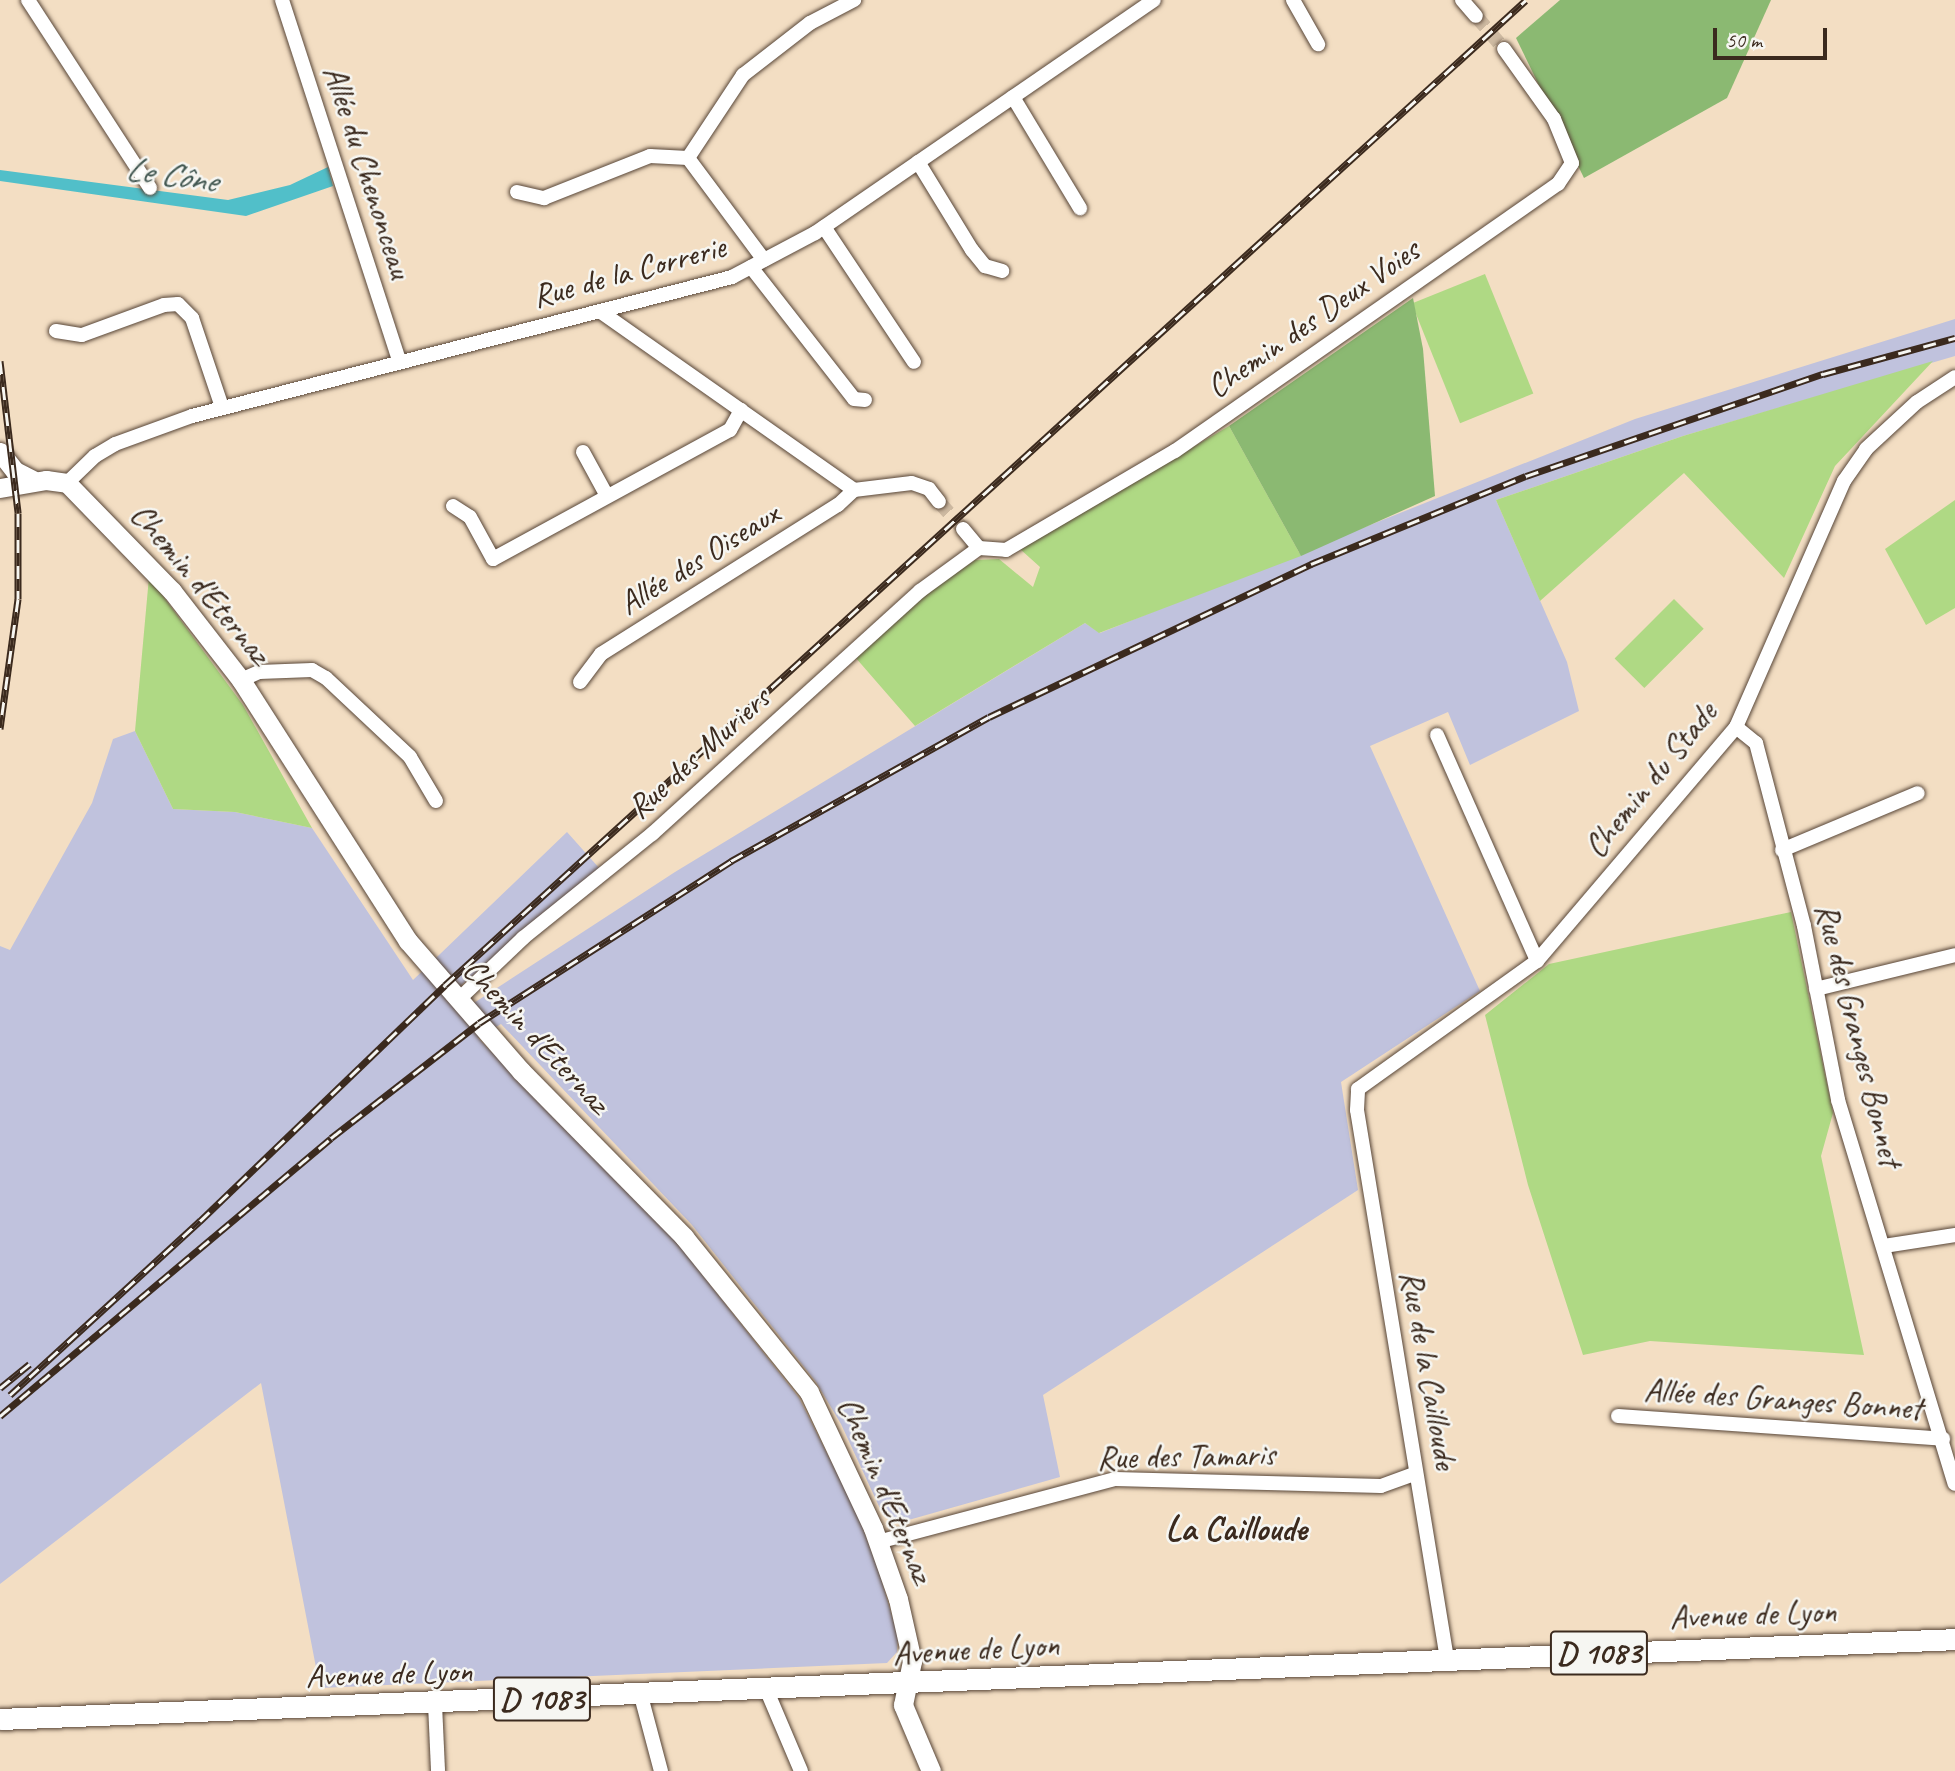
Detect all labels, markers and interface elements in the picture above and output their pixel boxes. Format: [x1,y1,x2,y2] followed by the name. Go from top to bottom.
[1717,14,1831,58] scale bar
[1726,27,1762,53] text: 50 m
[314,60,420,284] street label: Allée du Chenonceau
[123,148,219,202] water label: Le Cône
[528,227,730,317] street label: Rue de la Correrie
[1199,231,1427,407] street label: Chemin des Deux Voies
[611,494,787,624] street label: Allée des Oiseaux
[121,496,279,672] street label: Chemin d'Eternaz
[620,679,778,827] street label: Rue des Muriers
[1576,694,1726,866] street label: Chemin du Stade
[1806,899,1910,1171] street label: Rue des Granges Bonnet
[454,950,618,1122] street label: Chemin d'Eternaz
[1391,1267,1465,1473] street label: Rue de la Cailloude
[1642,1371,1924,1429] street label: Allée des Granges Bonnet
[828,1392,942,1588] street label: Chemin d'Eternaz
[1097,1436,1275,1478] street label: Rue des Tamaris
[1165,1508,1307,1550] district label: La Cailloude
[1669,1592,1837,1638] street label: Avenue de Lyon
[1548,1624,1650,1682] road number: D 1083
[892,1626,1060,1674] street label: Avenue de Lyon
[305,1651,473,1697] street label: Avenue de Lyon
[491,1670,593,1728] road number: D 1083

